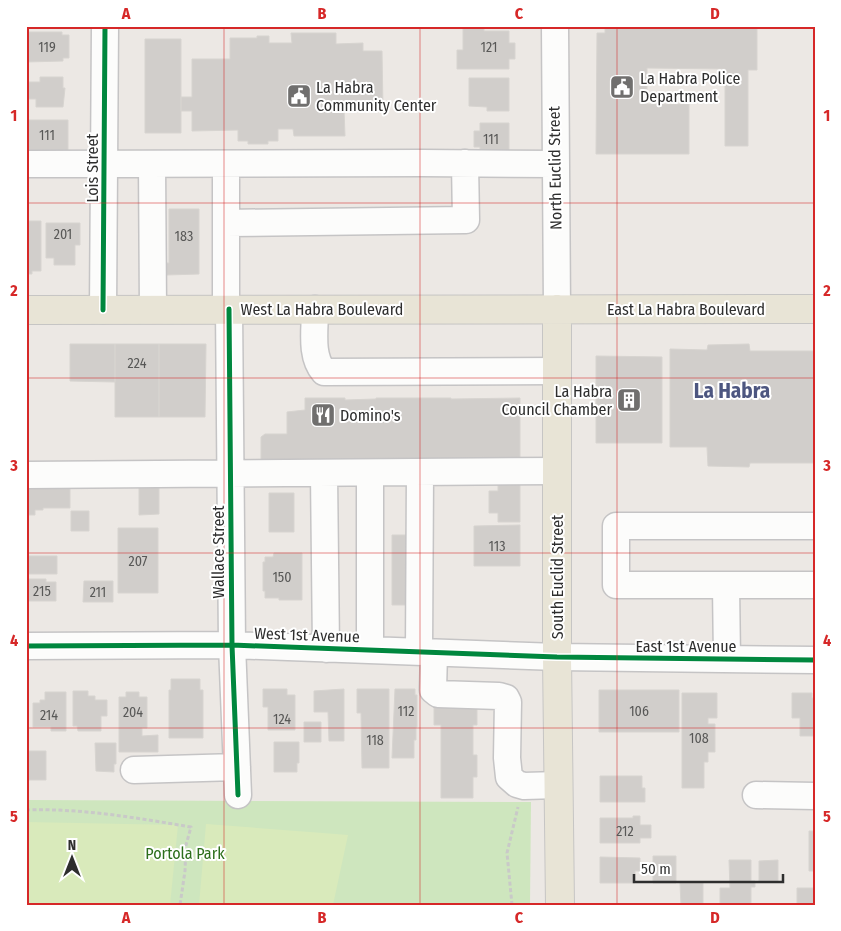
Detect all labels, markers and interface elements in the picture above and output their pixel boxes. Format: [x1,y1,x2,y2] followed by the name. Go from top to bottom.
[121,4,131,23] text: A
[318,4,327,23] text: B
[515,4,524,23] text: C
[710,4,720,23] text: D
[38,39,56,56] house number: 119
[481,39,497,56] house number: 121
[640,69,740,106] place label: La Habra Police Department
[609,74,635,100] public building icon: La Habra Police Department
[316,78,437,115] place label: La Habra Community Center
[286,83,312,109] public building icon: La Habra Community Center
[544,105,566,230] street label: North Euclid Street
[11,106,17,125] text: 1
[824,106,830,125] text: 1
[39,127,55,144] house number: 111
[483,131,499,148] house number: 111
[83,133,102,203] street label: Lois Street
[54,226,72,243] house number: 201
[175,228,193,245] house number: 183
[9,281,18,300] text: 2
[822,281,831,300] text: 2
[241,300,403,319] street label: West La Habra Boulevard
[607,300,765,319] street label: East La Habra Boulevard
[128,355,147,372] house number: 224
[694,378,770,404] district label: La Habra
[502,382,612,419] place label: La Habra Council Chamber
[616,387,642,413] building icon: La Habra Council Chamber
[310,402,336,428] restaurant icon: Domino's
[340,406,401,425] place label: Domino's
[9,456,18,475] text: 3
[822,456,831,475] text: 3
[209,505,228,598] street label: Wallace Street
[548,514,567,639] street label: South Euclid Street
[488,538,506,555] house number: 113
[129,553,148,570] house number: 207
[272,569,292,586] house number: 150
[33,583,51,600] house number: 215
[90,584,106,601] house number: 211
[254,624,360,646] street label: West 1st Avenue
[10,631,18,650] text: 4
[823,631,831,650] text: 4
[635,637,737,656] street label: East 1st Avenue
[398,703,414,720] house number: 112
[629,703,649,720] house number: 106
[123,704,143,721] house number: 204
[40,707,58,724] house number: 214
[273,711,291,728] house number: 124
[689,730,709,747] house number: 108
[366,732,384,749] house number: 118
[10,807,18,826] text: 5
[823,807,831,826] text: 5
[616,823,634,840] house number: 212
[48,834,98,884] north arrow
[68,837,76,854] text: N
[145,844,225,863] park label: Portola Park
[634,851,782,883] scale bar
[641,860,671,878] text: 50 m
[121,908,131,927] text: A
[318,908,327,927] text: B
[515,908,524,927] text: C
[710,908,720,927] text: D

